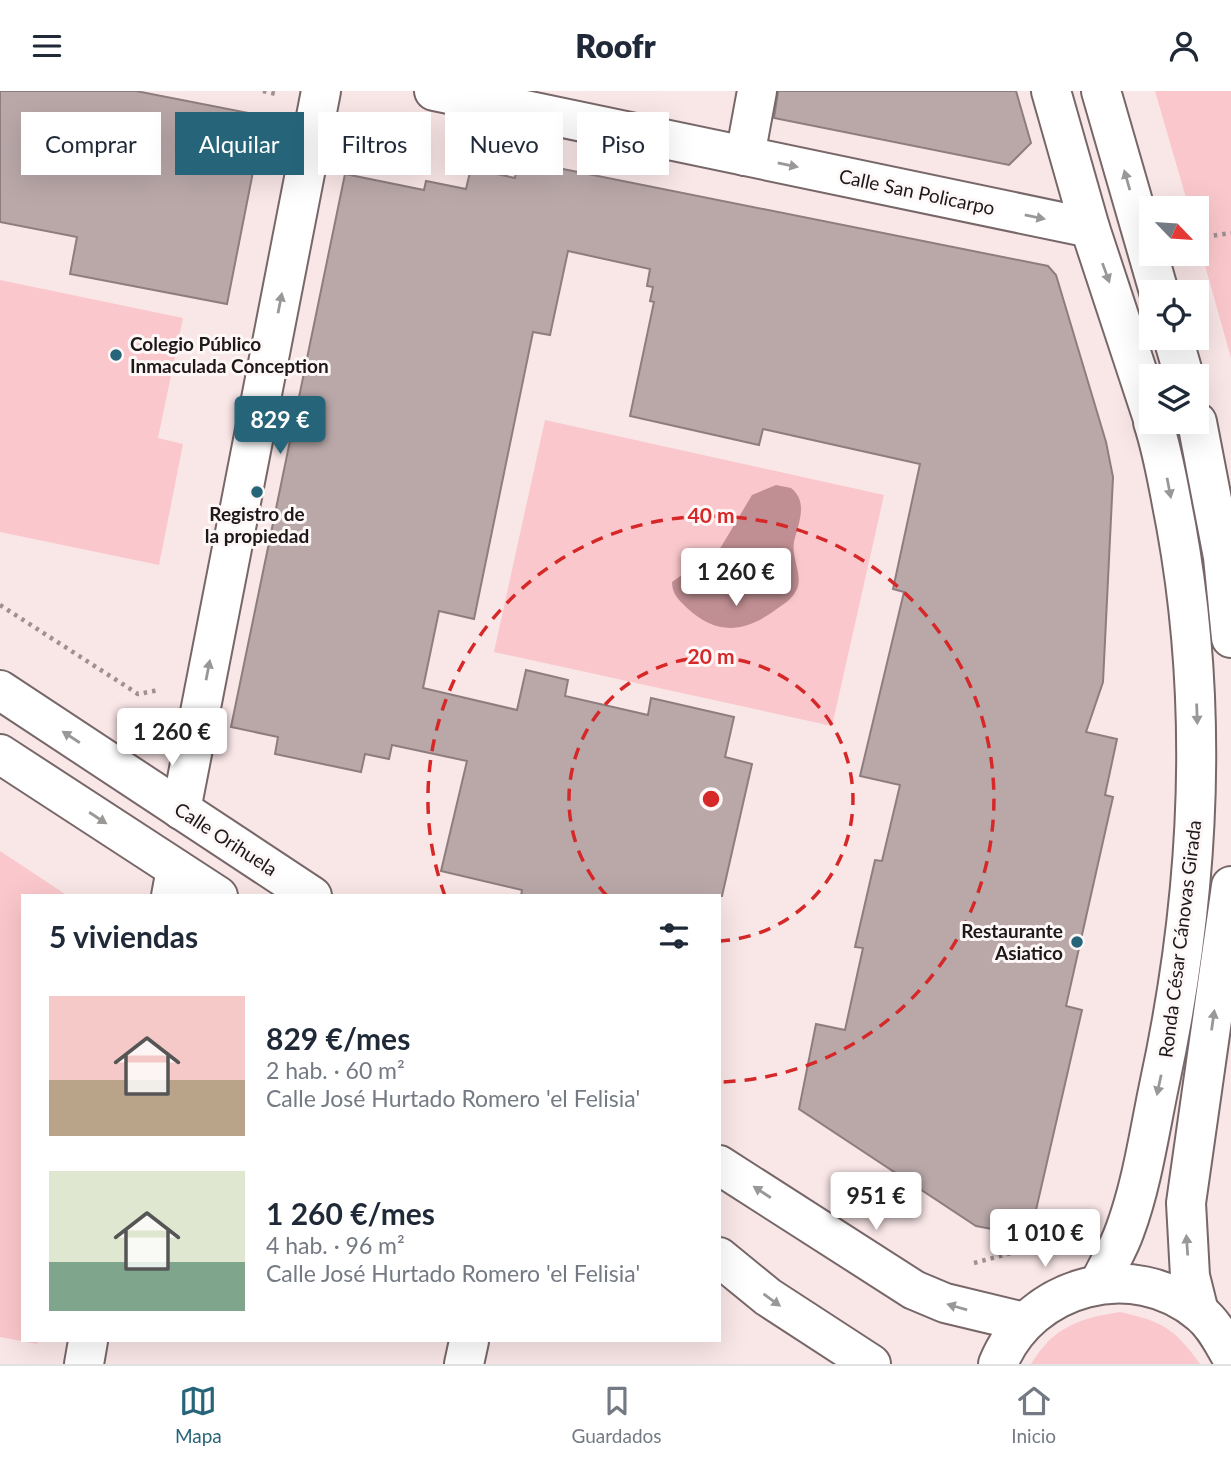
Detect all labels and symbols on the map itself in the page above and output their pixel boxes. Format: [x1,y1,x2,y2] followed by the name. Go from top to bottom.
[777,160,799,171] one-way arrow
[837,164,997,219] street label: Calle San Policarpo
[1121,169,1131,190] one-way arrow
[1139,196,1209,266] north arrow
[1024,211,1046,222] one-way arrow
[1101,263,1112,284] one-way arrow
[274,292,285,314] one-way arrow
[130,332,329,377] place label: Colegio Público Inmaculada Conception
[108,347,124,363] marker: Colegio Público Inmaculada Conception
[231,397,329,456] pin: 829 €
[1164,477,1175,499] one-way arrow
[249,484,265,500] marker: Registro de la propiedad
[205,502,309,547] place label: Registro de la propiedad
[687,502,735,527] text: 40 m
[671,549,801,608] pin: 1 260 €
[687,643,735,668] text: 20 m
[202,659,213,681] one-way arrow
[1192,703,1203,725] one-way arrow
[107,709,237,768] pin: 1 260 €
[61,731,80,744] one-way arrow
[699,787,723,811] centre of rings
[171,797,282,880] street label: Calle Orihuela
[88,811,108,824] one-way arrow
[1154,819,1205,1059] street label: Ronda César Cánovas Girada
[961,919,1063,964] place label: Restaurante Asiatico
[1069,934,1085,950] marker: Restaurante Asiatico
[1208,1009,1219,1031] one-way arrow
[1154,1074,1165,1096] one-way arrow
[827,1173,925,1232] pin: 951 €
[752,1186,771,1199] one-way arrow
[980,1209,1110,1269] pin: 1 010 €
[1181,1234,1192,1256] one-way arrow
[763,1292,781,1306] one-way arrow
[946,1301,967,1311] one-way arrow

